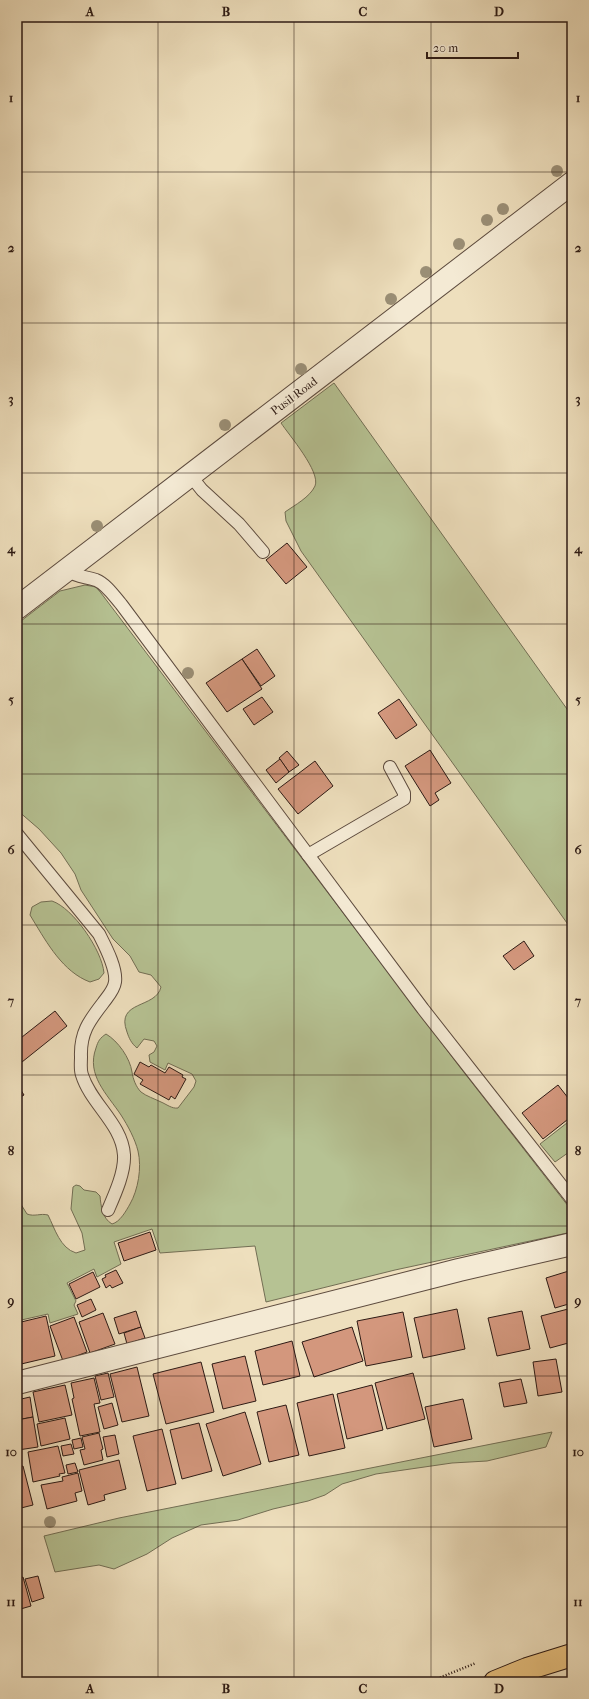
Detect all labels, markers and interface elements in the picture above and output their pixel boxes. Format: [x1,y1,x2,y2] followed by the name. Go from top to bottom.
[85,4,95,19] text: A
[222,4,231,19] text: B
[359,4,368,19] text: C
[494,4,504,19] text: D
[427,34,518,60] scale bar
[433,41,458,55] text: 20 m
[9,90,14,105] text: 1
[576,90,581,105] text: 1
[8,240,15,255] text: 2
[575,240,582,255] text: 2
[268,374,320,418] street label: Pusil Road
[8,391,14,407] text: 3
[575,391,581,407] text: 3
[6,541,16,557] text: 4
[573,541,583,557] text: 4
[8,692,14,707] text: 5
[575,692,581,707] text: 5
[7,842,15,857] text: 6
[574,842,582,857] text: 6
[7,993,15,1008] text: 7
[574,993,582,1008] text: 7
[8,1143,15,1158] text: 8
[575,1143,582,1158] text: 8
[7,1293,15,1309] text: 9
[574,1293,582,1309] text: 9
[5,1444,17,1459] text: 10
[572,1444,584,1459] text: 10
[6,1594,16,1609] text: 11
[573,1594,583,1609] text: 11
[85,1681,95,1696] text: A
[222,1681,231,1696] text: B
[359,1681,368,1696] text: C
[494,1681,504,1696] text: D

